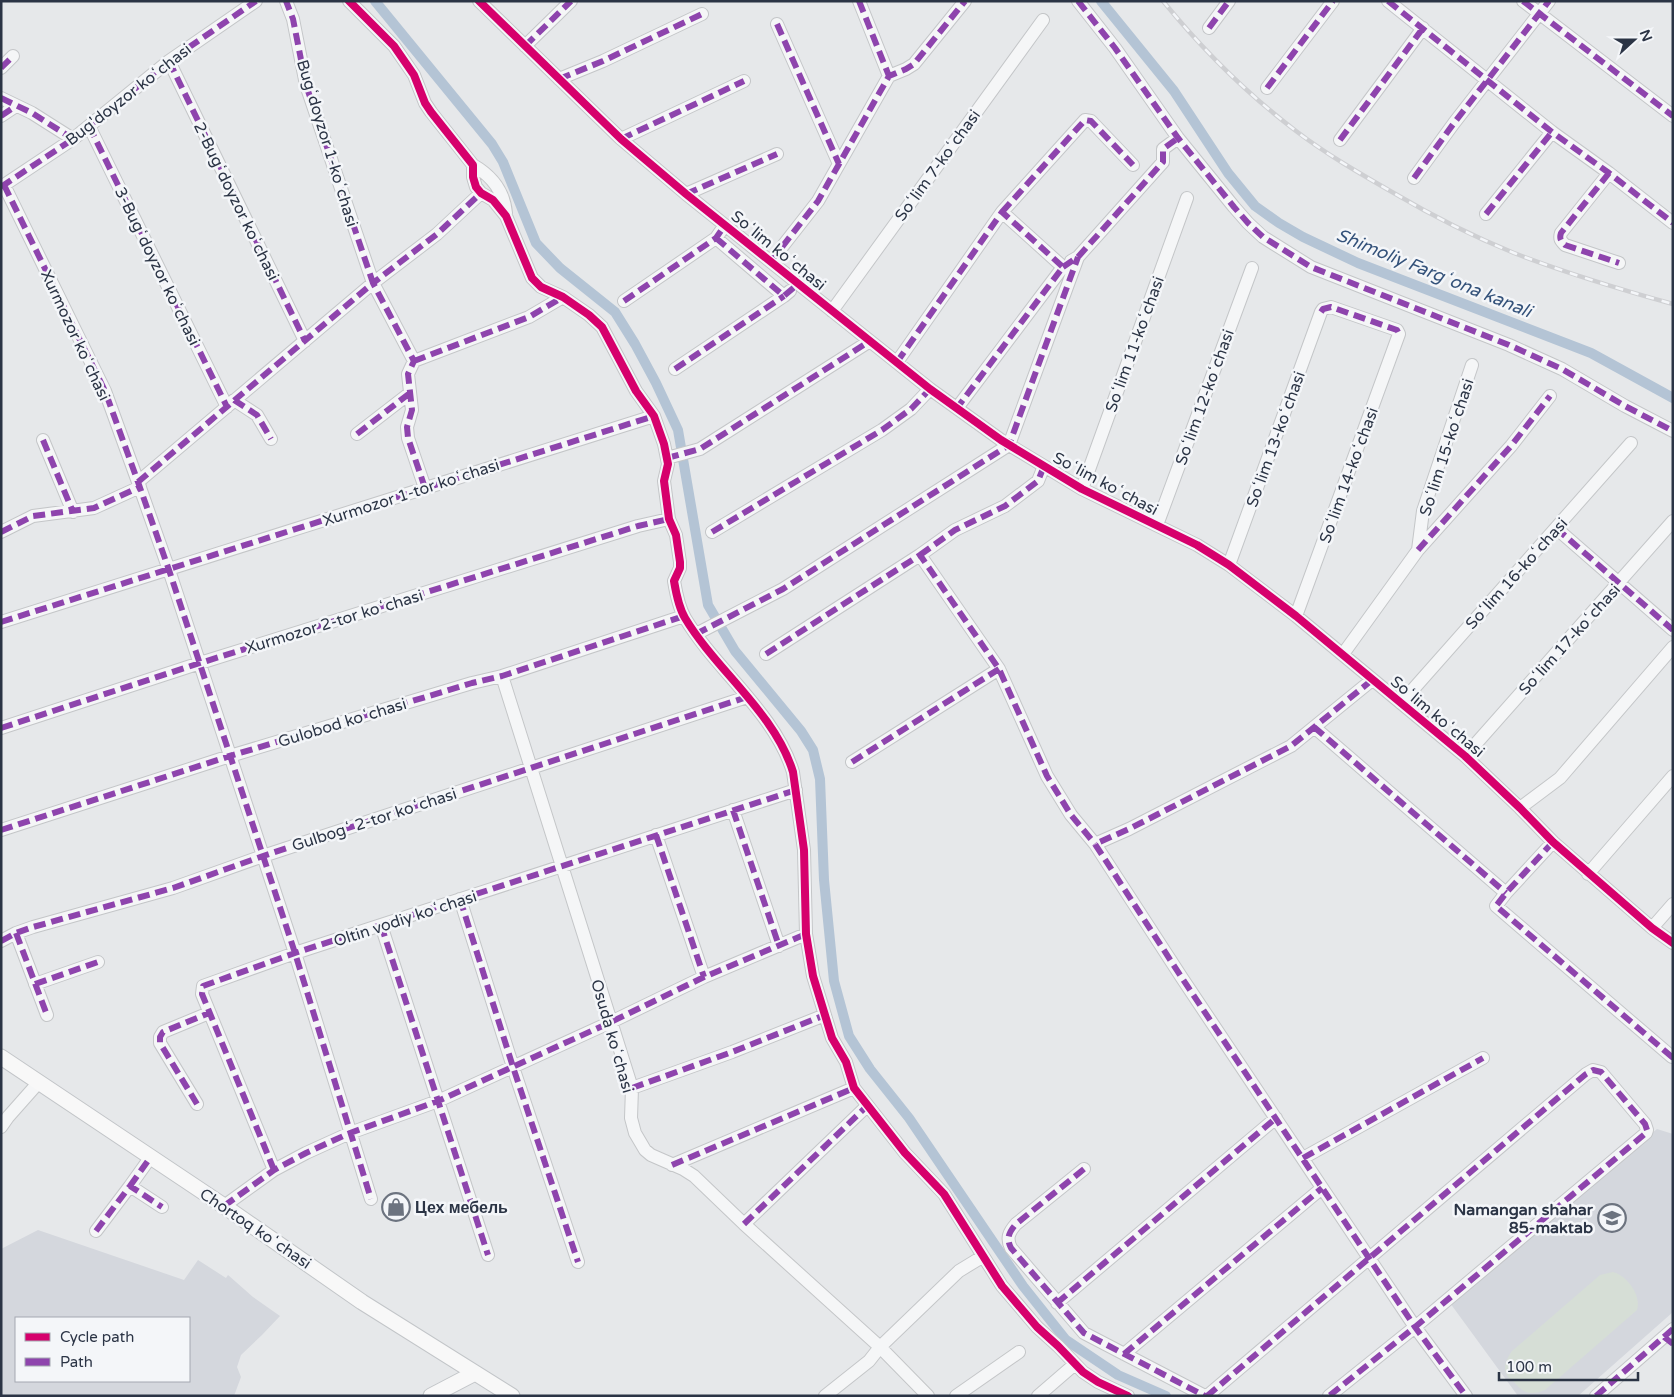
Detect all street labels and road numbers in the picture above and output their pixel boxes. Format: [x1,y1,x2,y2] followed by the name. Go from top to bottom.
[62,39,196,150] street label: Bug'doyzor koʻchasi
[292,57,362,229] street label: Bugʻdoyzor 1-koʻchasi
[891,106,985,225] street label: Soʻlim 7-koʻchasi
[189,119,283,284] street label: 2-Bugʻdoyzor koʻchasi
[110,184,204,349] street label: 3-Bugʻdoyzor koʻchasi
[727,206,830,295] street label: Soʻlim koʻchasi
[36,267,114,404] street label: Xurmozor koʻchasi
[1101,274,1169,415] street label: Soʻlim 11-koʻchasi
[1171,327,1239,468] street label: Soʻlim 12-koʻchasi
[1242,369,1310,510] street label: Soʻlim 13-koʻchasi
[1415,376,1479,518] street label: Soʻlim 15-koʻchasi
[1315,405,1383,546] street label: Soʻlim 14-koʻchasi
[1049,448,1162,520] street label: Soʻlim koʻchasi
[320,455,502,531] street label: Xurmozor 1-tor koʻchasi
[1461,514,1572,634] street label: Soʻlim 16-koʻchasi
[1515,580,1625,699] street label: Soʻlim 17-koʻchasi
[243,585,425,658] street label: Xurmozor 2-tor koʻchasi
[1386,672,1488,762] street label: Soʻlim koʻchasi
[276,694,409,752] street label: Gulobod koʻchasi
[289,784,459,856] street label: Gulbogʻ 2-tor koʻchasi
[331,886,479,952] street label: Oltin vodiy koʻchasi
[586,977,638,1095] street label: Osuda koʻchasi
[196,1184,315,1274] street label: Chortoq koʻchasi

